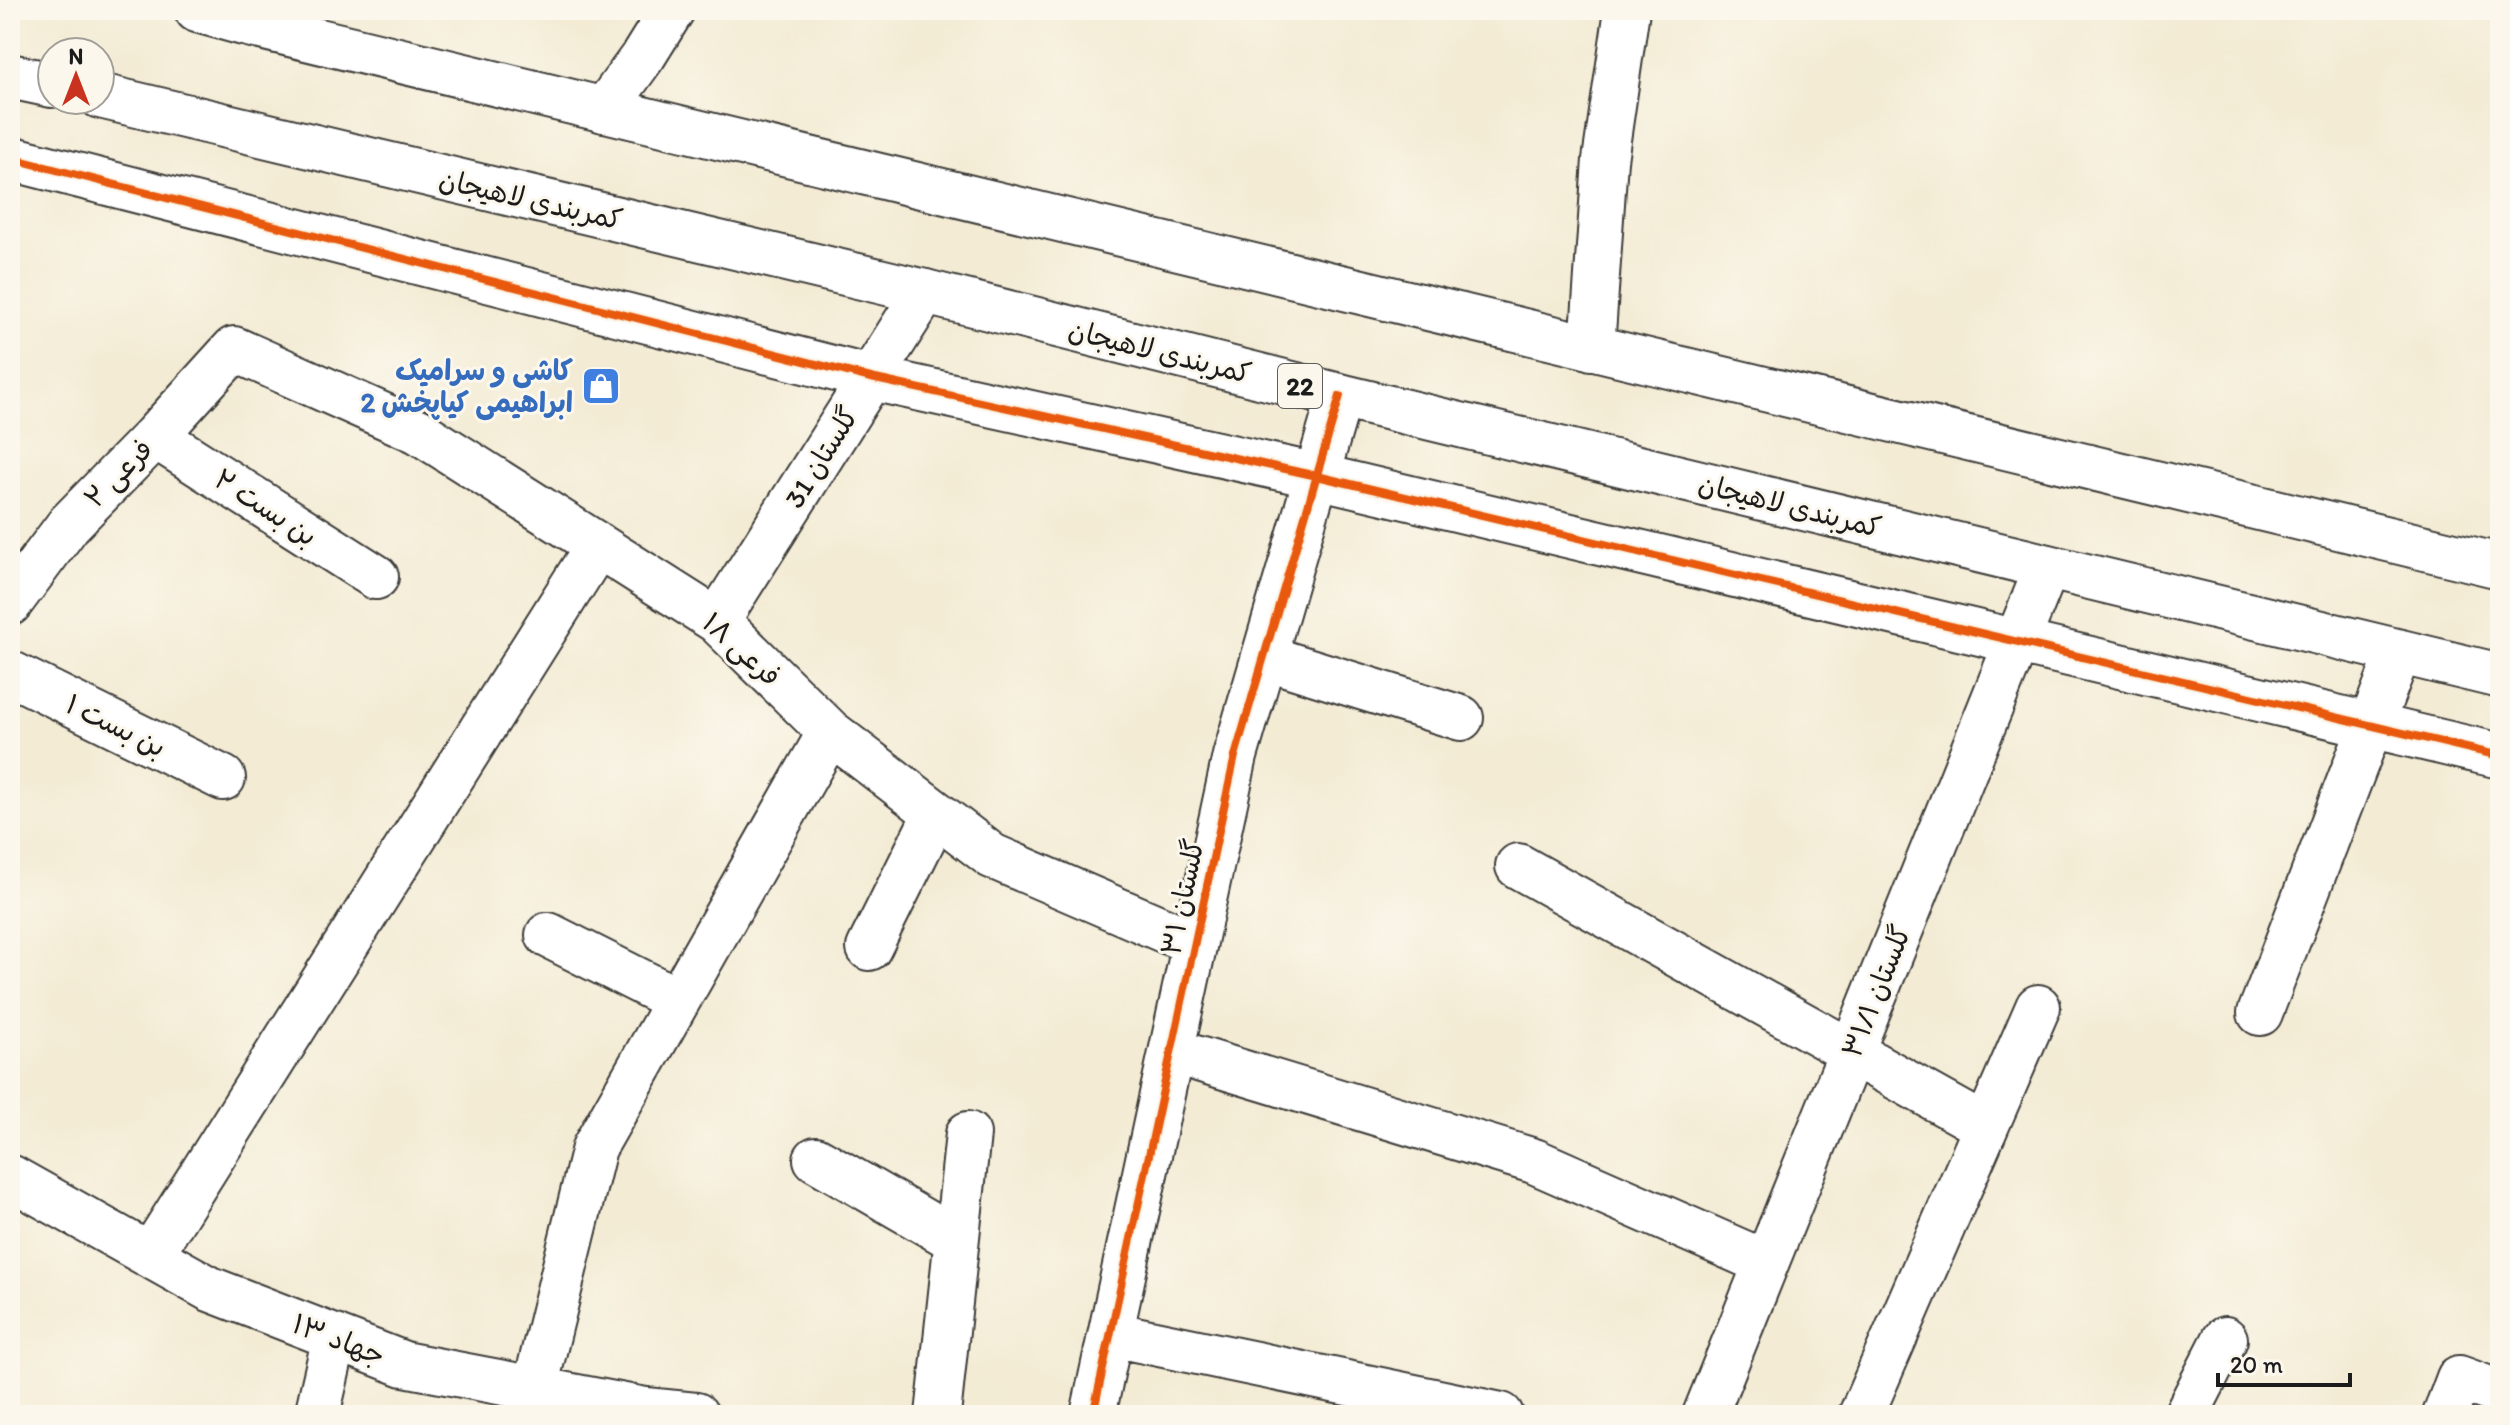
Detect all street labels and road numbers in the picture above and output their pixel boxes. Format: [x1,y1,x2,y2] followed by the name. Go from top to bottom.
[436,161,626,238] street label: کمربندی لاهیجان
[1065,312,1255,391] street label: کمربندی لاهیجان
[1278,364,1322,408] road number: 22
[777,400,865,514] street label: گلستان 31
[77,432,160,515] street label: فرعی ۲
[208,461,324,554] street label: بن بست ۲
[1695,466,1885,545] street label: کمربندی لاهیجان
[695,605,788,694] street label: فرعی ۱۸
[60,686,172,765] street label: بن بست ۱
[1153,836,1211,958] street label: گلستان ۳۱
[1834,920,1918,1062] street label: گلستان ۳۱/۱
[288,1306,390,1372] street label: جهاد ۱۳

